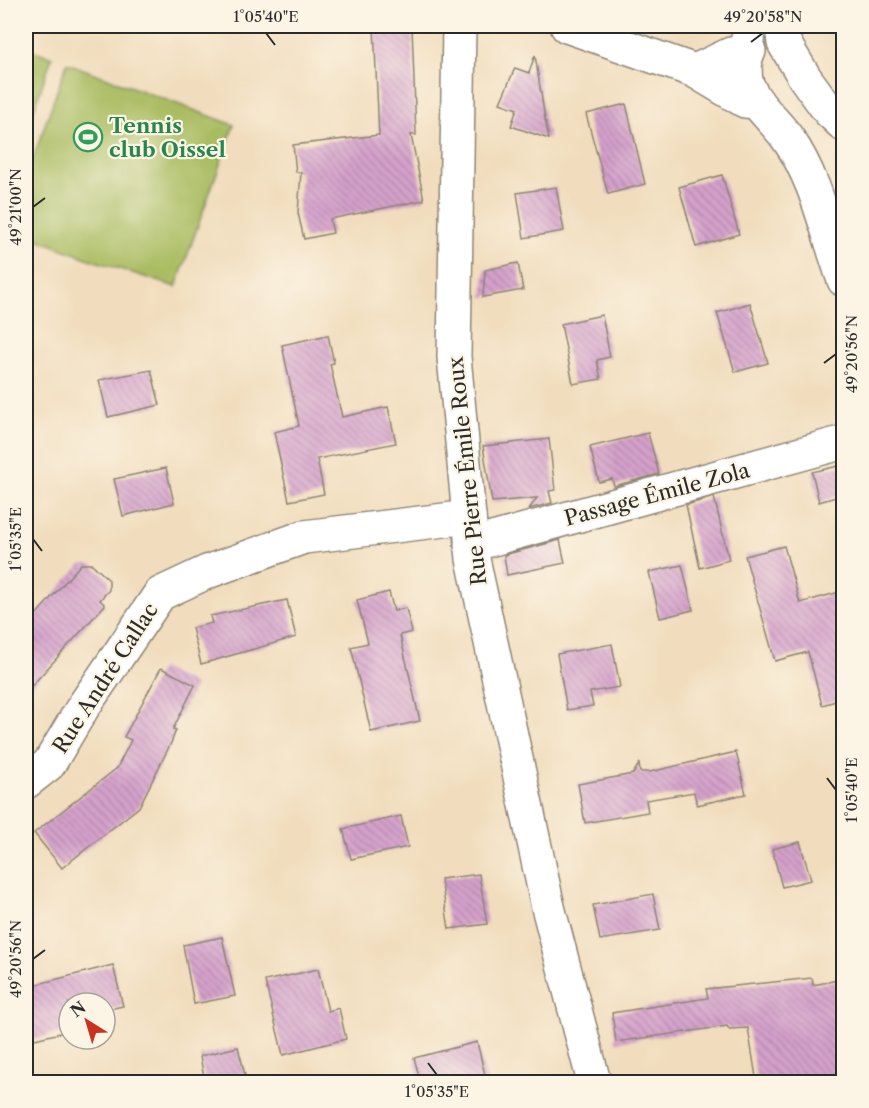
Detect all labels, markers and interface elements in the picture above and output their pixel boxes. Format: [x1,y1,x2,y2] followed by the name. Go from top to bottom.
[233,7,299,26] text: 1°05'40"E
[724,7,802,26] text: 49°20'58"N
[109,113,226,162] place label: Tennis club Oissel
[72,121,104,153] sports icon: Tennis club Oissel
[6,168,25,246] text: 49°21'00"N
[842,315,861,393] text: 49°20'56"N
[442,355,491,587] street label: Rue Pierre Émile Roux
[562,457,753,531] street label: Passage Émile Zola
[6,507,25,571] text: 1°05'35"E
[47,598,163,758] street label: Rue André Callac
[842,757,861,823] text: 1°05'40"E
[6,920,25,998] text: 49°20'56"N
[57,991,117,1051] north arrow
[66,997,90,1021] text: N
[405,1082,469,1101] text: 1°05'35"E

